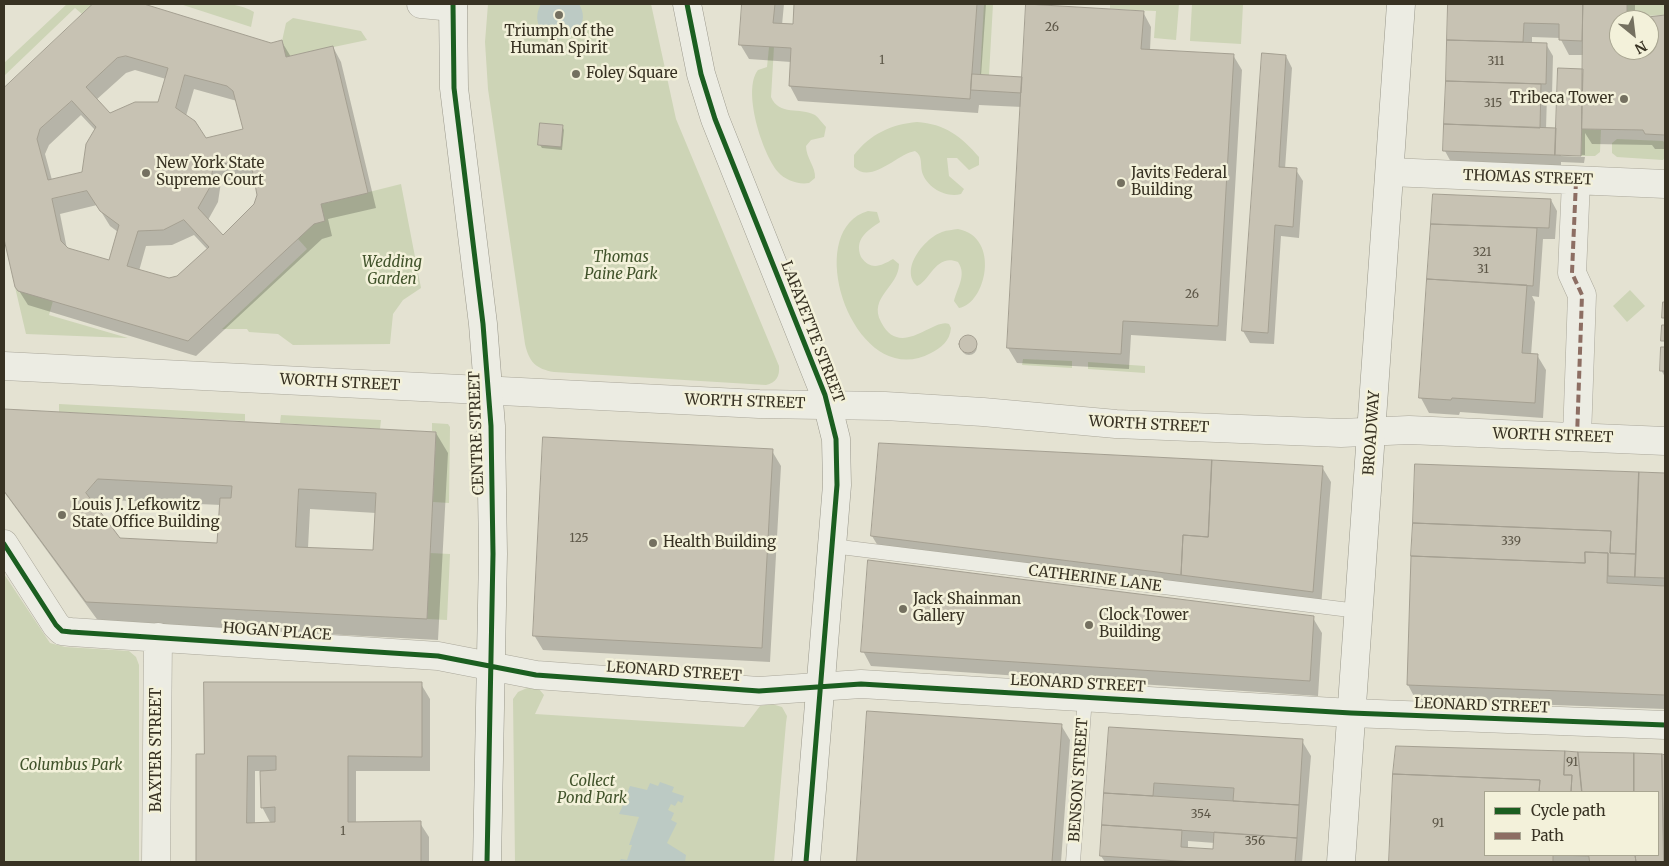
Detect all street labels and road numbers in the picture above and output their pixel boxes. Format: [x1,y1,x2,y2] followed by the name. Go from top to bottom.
[1463,167,1593,189] street label: THOMAS STREET
[777,259,847,405] street label: LAFAYETTE STREET
[279,371,401,395] street label: WORTH STREET
[466,371,488,495] street label: CENTRE STREET
[1360,390,1384,476] street label: BROADWAY
[684,391,806,413] street label: WORTH STREET
[1088,413,1210,437] street label: WORTH STREET
[1492,425,1614,447] street label: WORTH STREET
[1027,562,1163,596] street label: CATHERINE LANE
[222,619,332,645] street label: HOGAN PLACE
[606,658,742,686] street label: LEONARD STREET
[1010,671,1146,697] street label: LEONARD STREET
[148,688,166,812] street label: BAXTER STREET
[1414,695,1550,717] street label: LEONARD STREET
[1066,717,1092,843] street label: BENSON STREET

